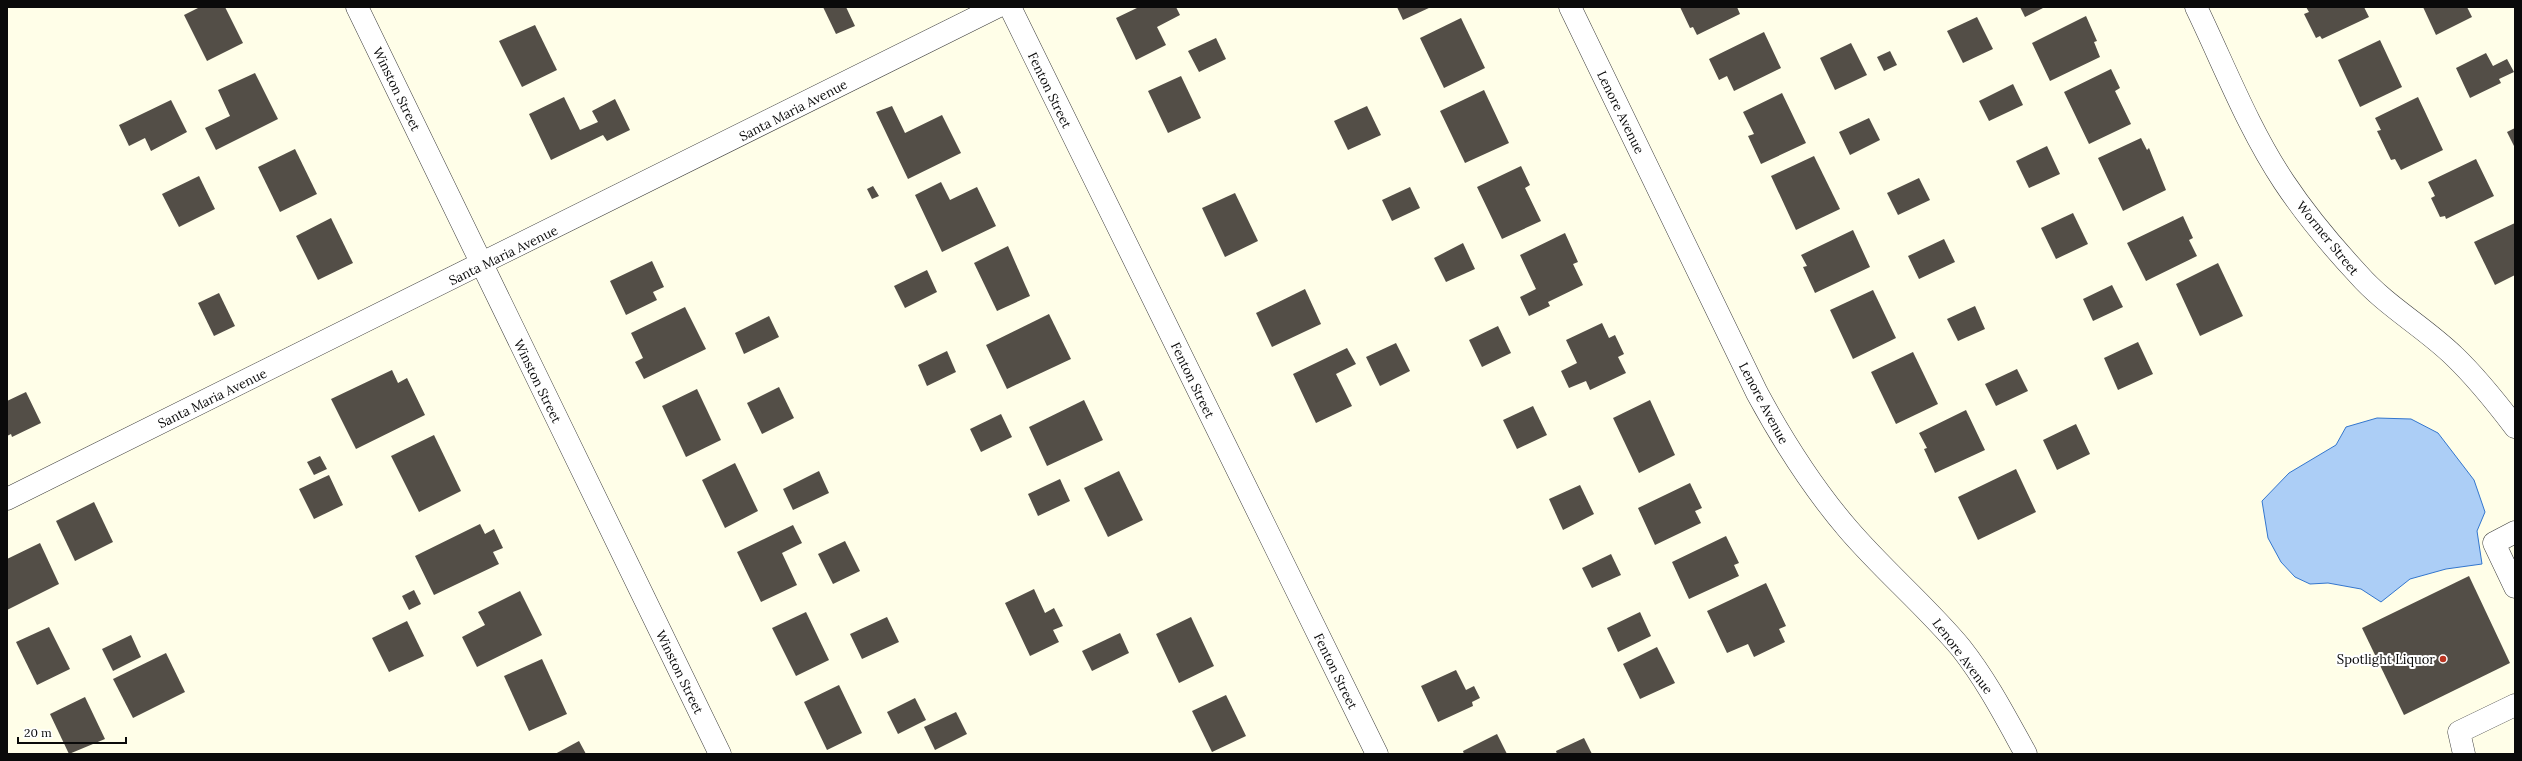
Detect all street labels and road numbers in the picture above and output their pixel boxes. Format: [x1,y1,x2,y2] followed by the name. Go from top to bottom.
[369,45,424,134] street label: Winston Street
[1024,49,1075,131] street label: Fenton Street
[1593,68,1648,156] street label: Lenore Avenue
[736,76,850,145] street label: Santa Maria Avenue
[2293,198,2363,279] street label: Wormer Street
[446,222,561,289] street label: Santa Maria Avenue
[510,337,565,426] street label: Winston Street
[1167,339,1218,421] street label: Fenton Street
[1735,359,1792,447] street label: Lenore Avenue
[155,365,270,432] street label: Santa Maria Avenue
[1929,615,1997,697] street label: Lenore Avenue
[652,628,707,717] street label: Winston Street
[1310,630,1361,712] street label: Fenton Street

